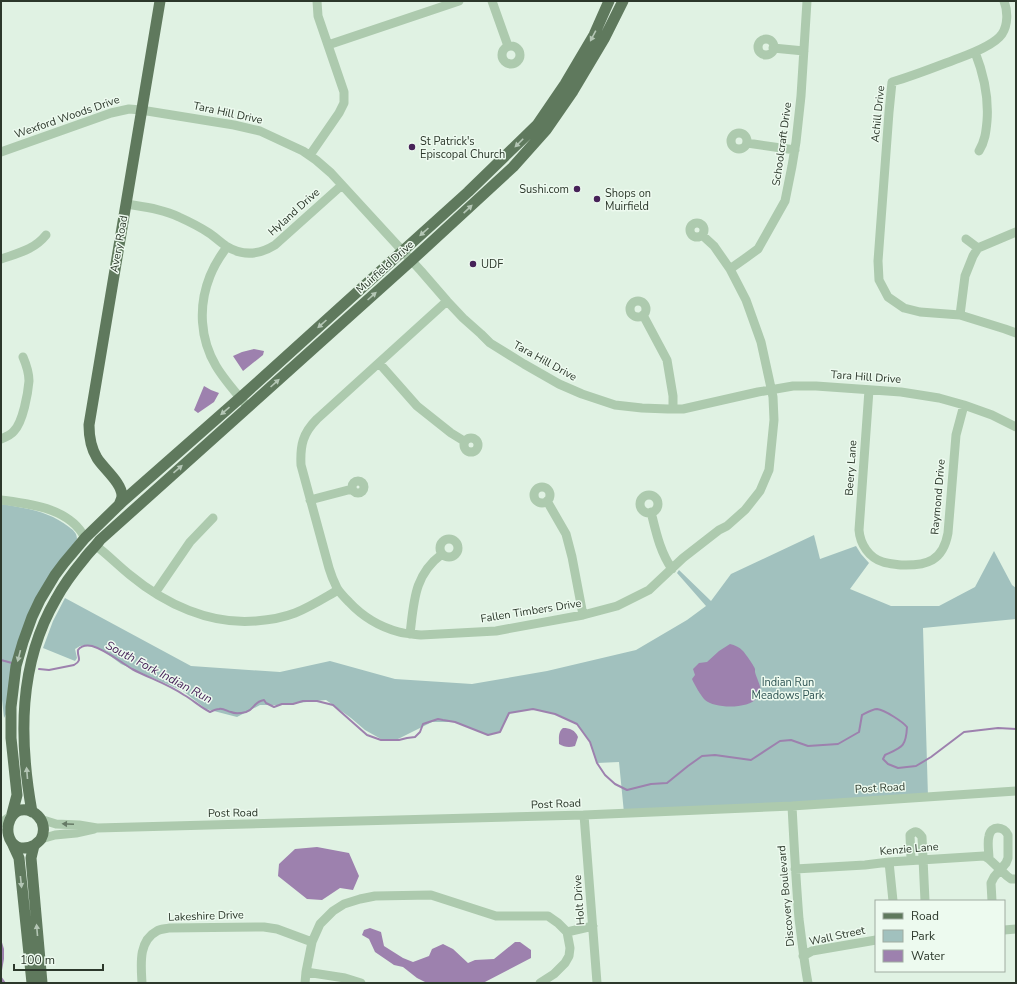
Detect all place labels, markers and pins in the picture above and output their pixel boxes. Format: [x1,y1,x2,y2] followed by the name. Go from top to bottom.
[420,134,505,162] place label: St Patrick's Episcopal Church
[407,142,417,152] marker: St Patrick's Episcopal Church
[519,182,569,197] place label: Sushi.com
[572,184,582,194] marker: Sushi.com
[605,186,651,214] place label: Shops on Muirfield
[592,194,602,204] marker: Shops on Muirfield
[481,257,503,272] place label: UDF
[468,259,478,269] marker: UDF

